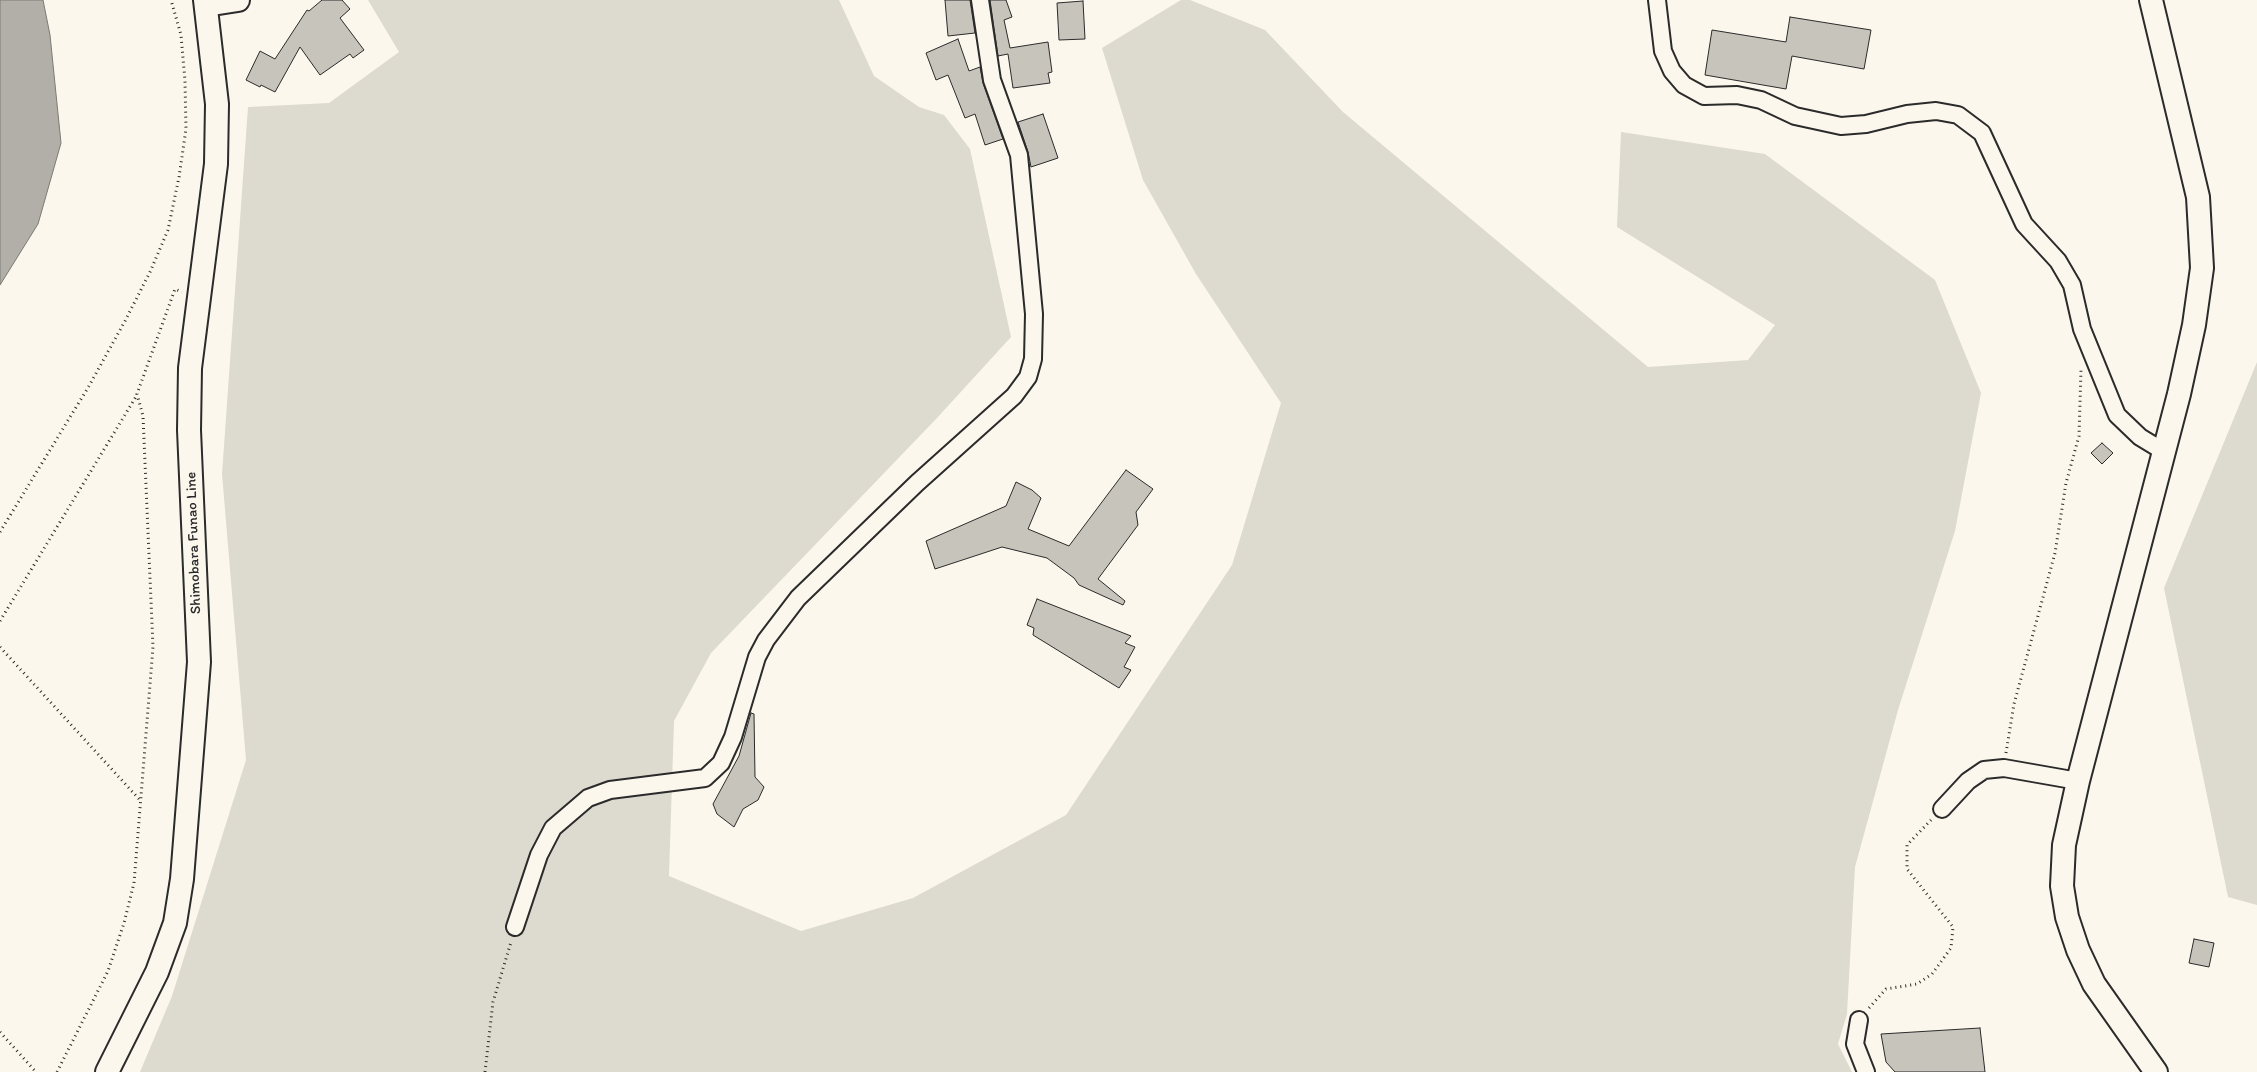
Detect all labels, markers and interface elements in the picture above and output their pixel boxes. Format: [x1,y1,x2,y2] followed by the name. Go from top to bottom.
[183,471,205,615] street label: Shimobara Funao Line

